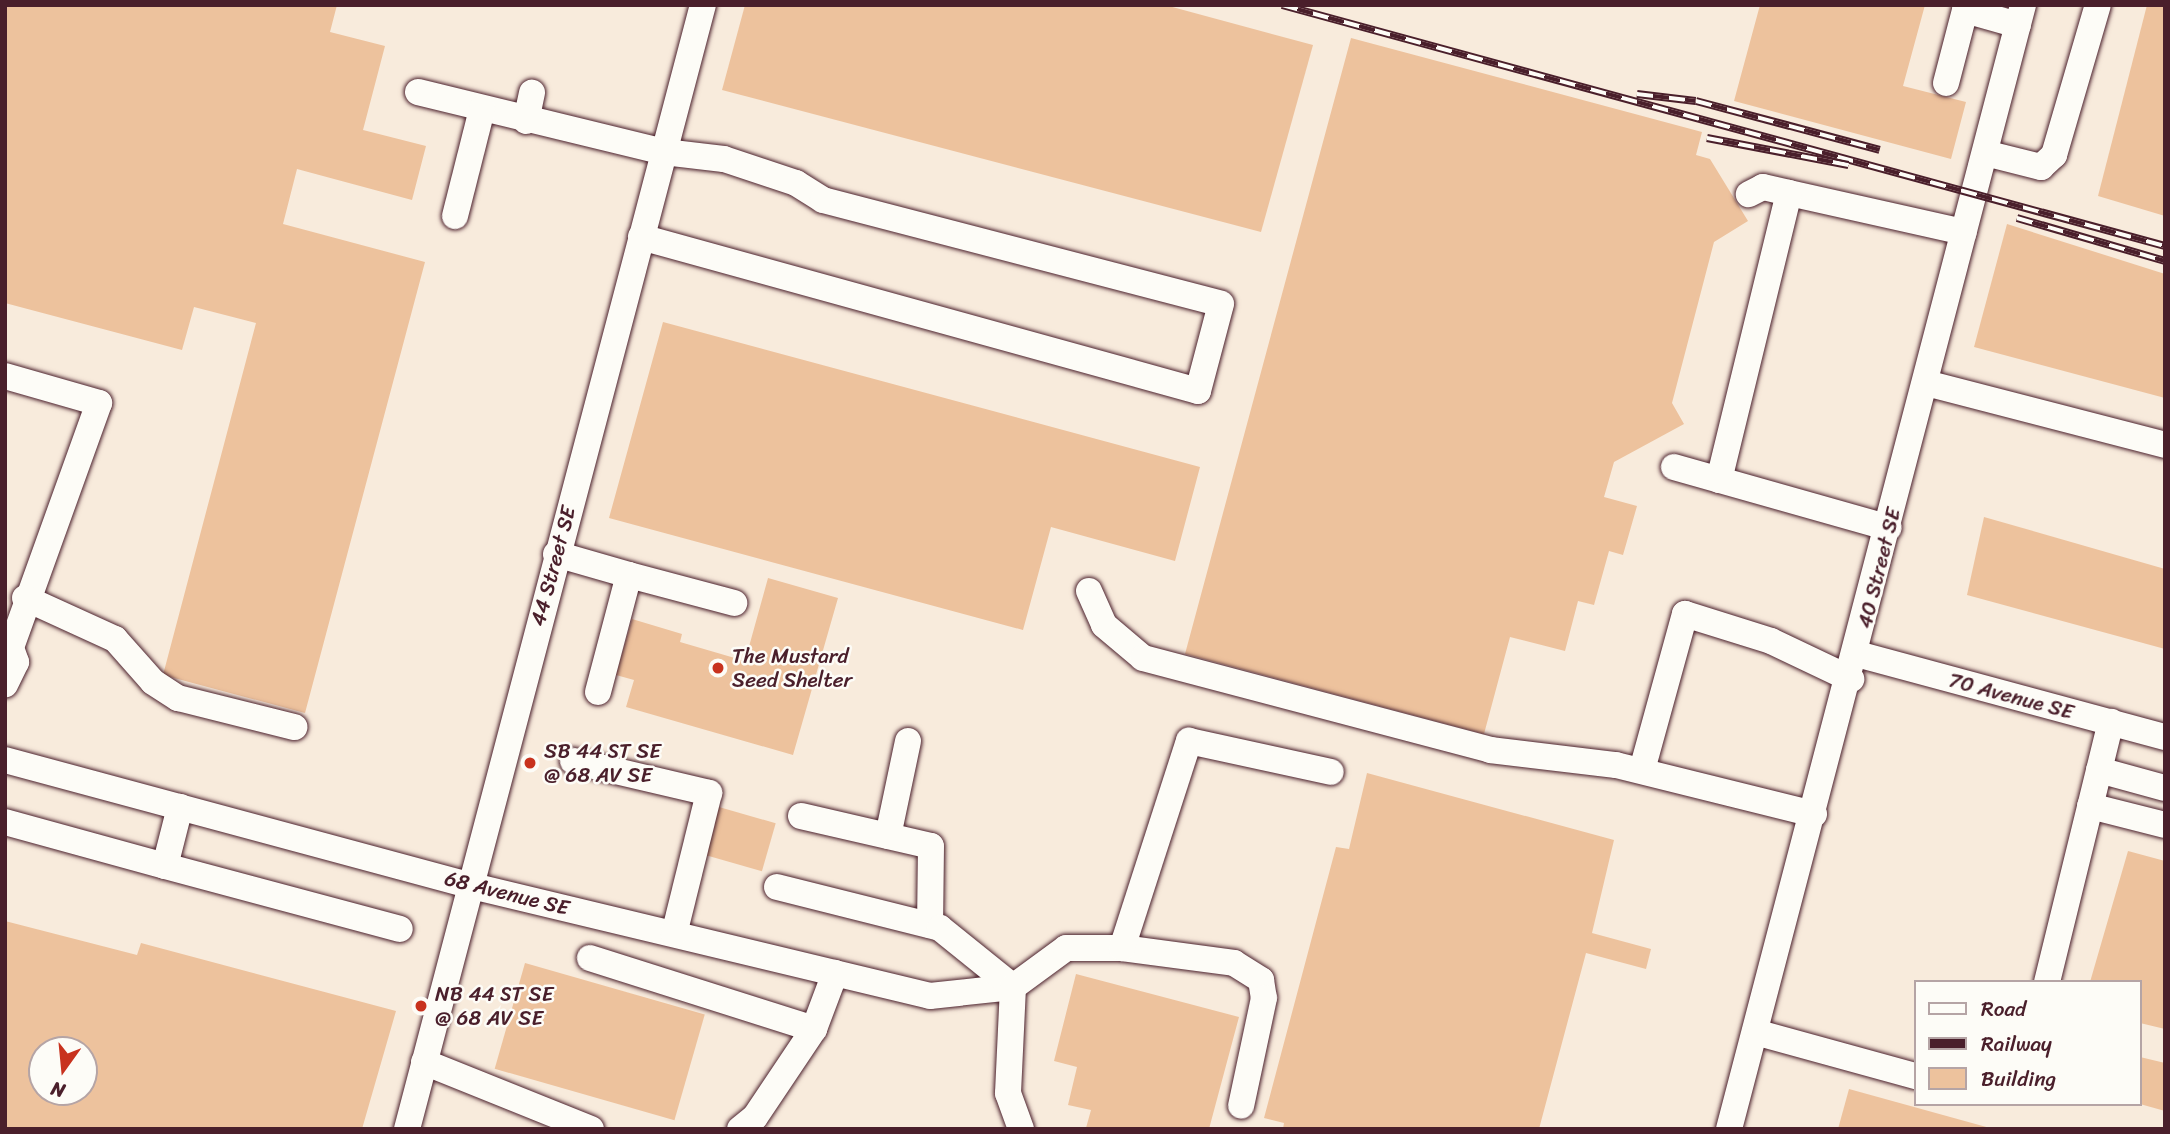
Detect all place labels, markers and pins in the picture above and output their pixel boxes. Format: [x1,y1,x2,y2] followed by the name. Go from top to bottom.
[732,643,852,693] place label: The Mustard Seed Shelter
[710,660,726,676] marker: The Mustard Seed Shelter
[544,738,662,788] place label: SB 44 ST SE @ 68 AV SE
[522,755,538,771] marker: SB 44 ST SE @ 68 AV SE
[435,981,555,1031] place label: NB 44 ST SE @ 68 AV SE
[413,998,429,1014] marker: NB 44 ST SE @ 68 AV SE

